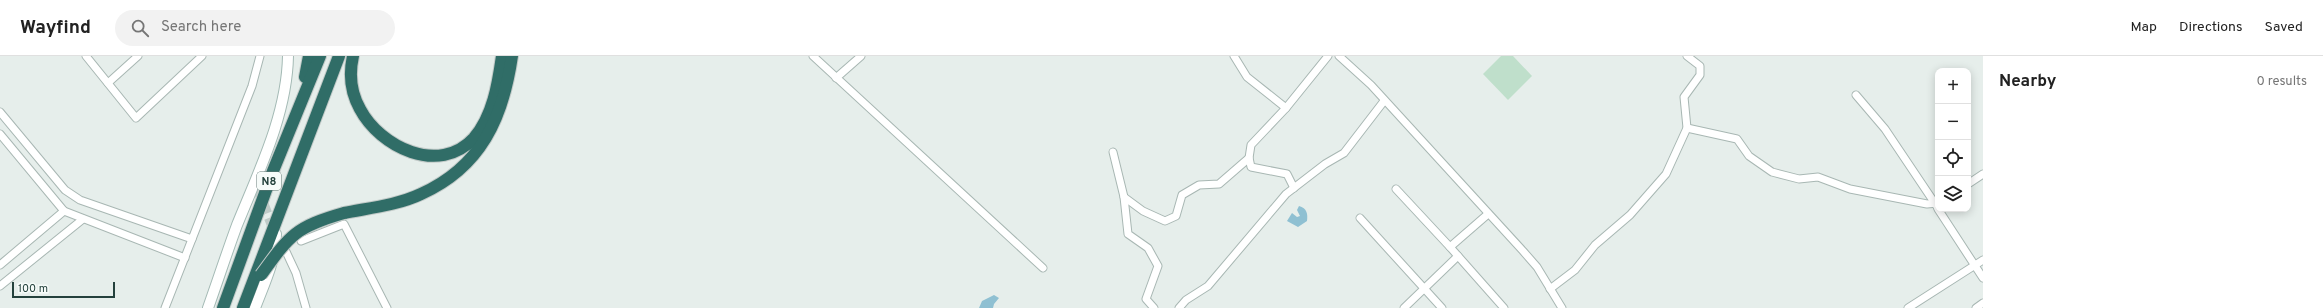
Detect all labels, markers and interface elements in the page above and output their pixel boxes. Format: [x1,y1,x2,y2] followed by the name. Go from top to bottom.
[115,10,395,46] search box
[20,16,91,40] text: Wayfind
[129,17,151,39] icon: search
[161,18,241,37] text: Search here
[2131,19,2157,36] text: Map
[2179,19,2243,36] text: Directions
[2265,19,2303,36] text: Saved
[1935,68,1971,212] map controls
[1935,68,1971,104] button: +
[1999,71,2056,93] text: Nearby
[2256,74,2307,90] text: 0 results
[1935,104,1971,140] button: −
[1935,140,1971,176] button: locate
[257,172,281,190] road number: N8
[1935,176,1971,212] button: layers
[12,280,115,299] scale bar
[18,282,48,296] text: 100 m

